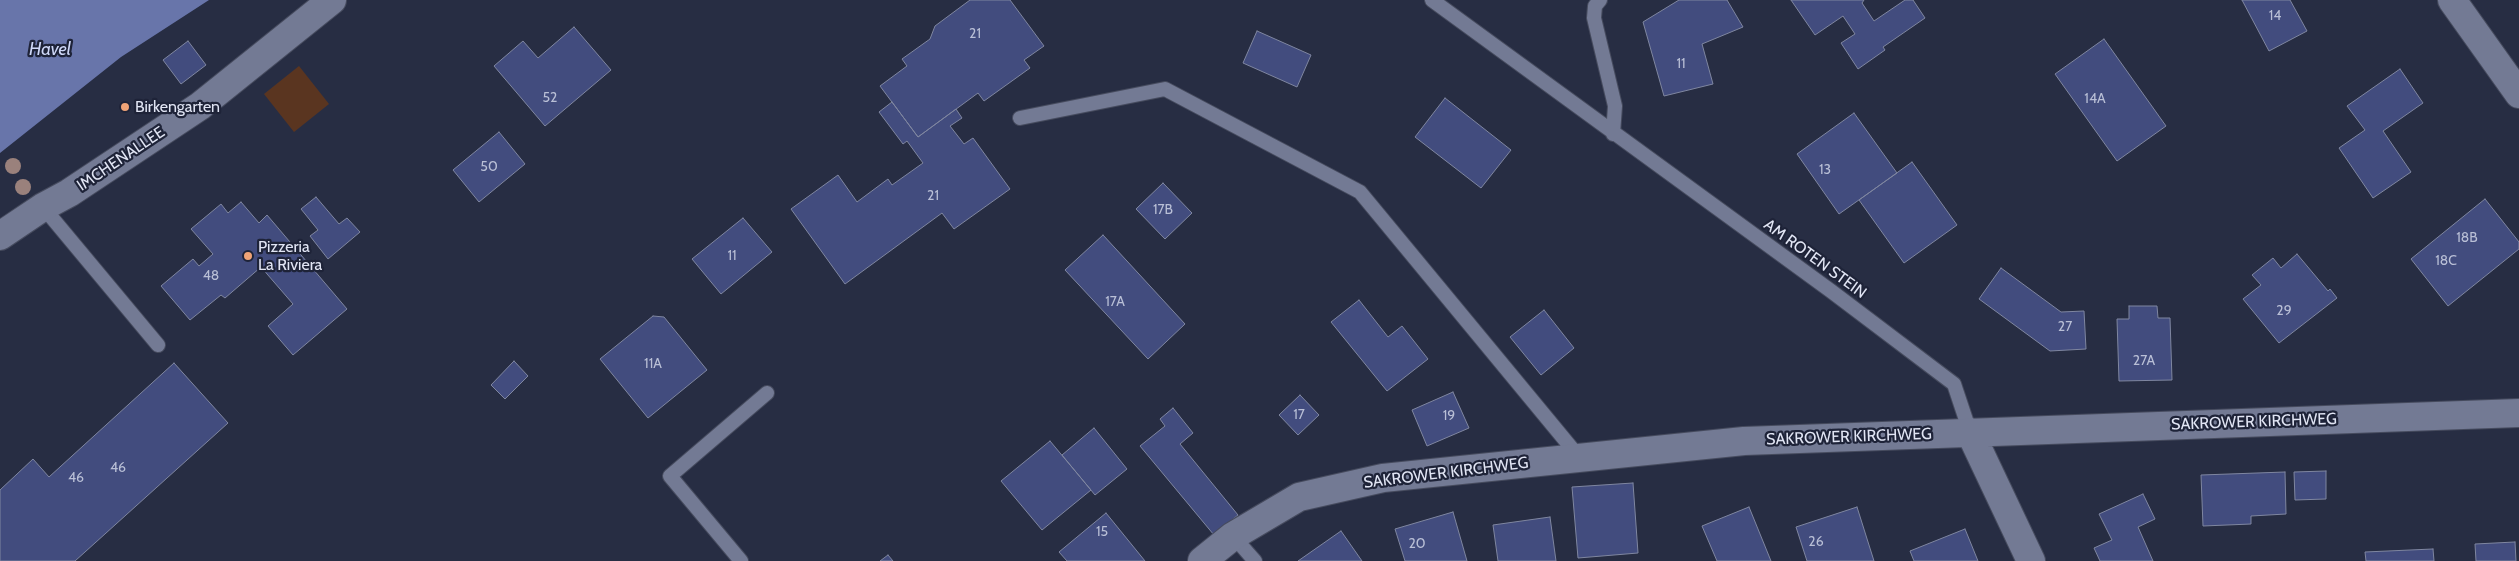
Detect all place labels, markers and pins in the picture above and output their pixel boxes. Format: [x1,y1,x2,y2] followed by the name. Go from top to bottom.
[135,97,220,117] place label: Birkengarten
[119,101,131,113] marker: Birkengarten
[258,237,322,275] place label: Pizzeria La Riviera
[242,250,254,262] marker: Pizzeria La Riviera

